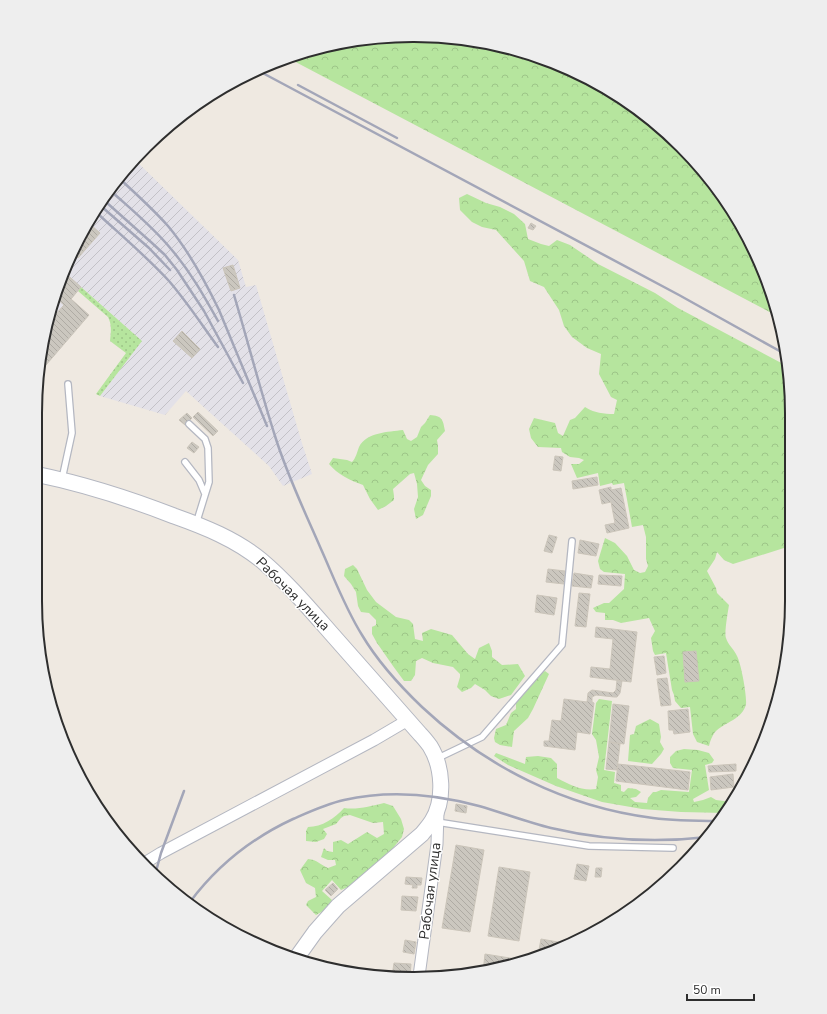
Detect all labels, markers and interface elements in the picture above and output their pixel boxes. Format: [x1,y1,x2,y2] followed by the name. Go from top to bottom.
[252,553,334,635] street label: Рабочая улица
[415,841,445,941] street label: Рабочая улица
[687,976,754,1002] scale bar
[693,982,721,998] text: 50 m

